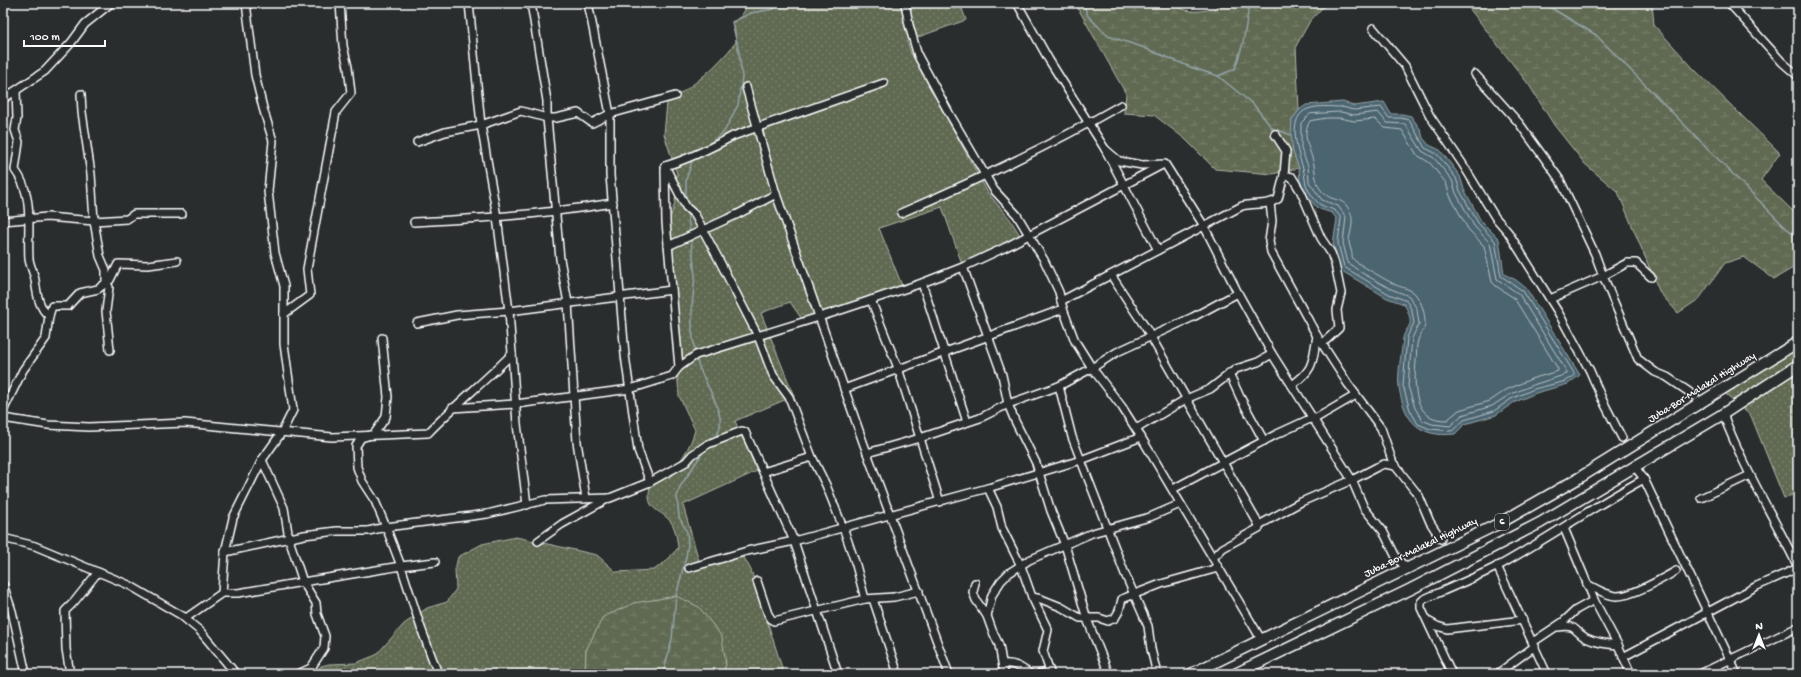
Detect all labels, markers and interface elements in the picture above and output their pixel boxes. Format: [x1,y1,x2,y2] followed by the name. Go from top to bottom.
[24,22,105,48] scale bar
[29,31,60,45] text: 100 m
[1646,350,1758,426] street label: Juba-Bor-Malakal Highway
[1495,514,1509,530] road number: 6
[1363,515,1480,581] street label: Juba-Bor-Malakal Highway
[1739,615,1779,655] north arrow
[1755,621,1763,633] text: N

